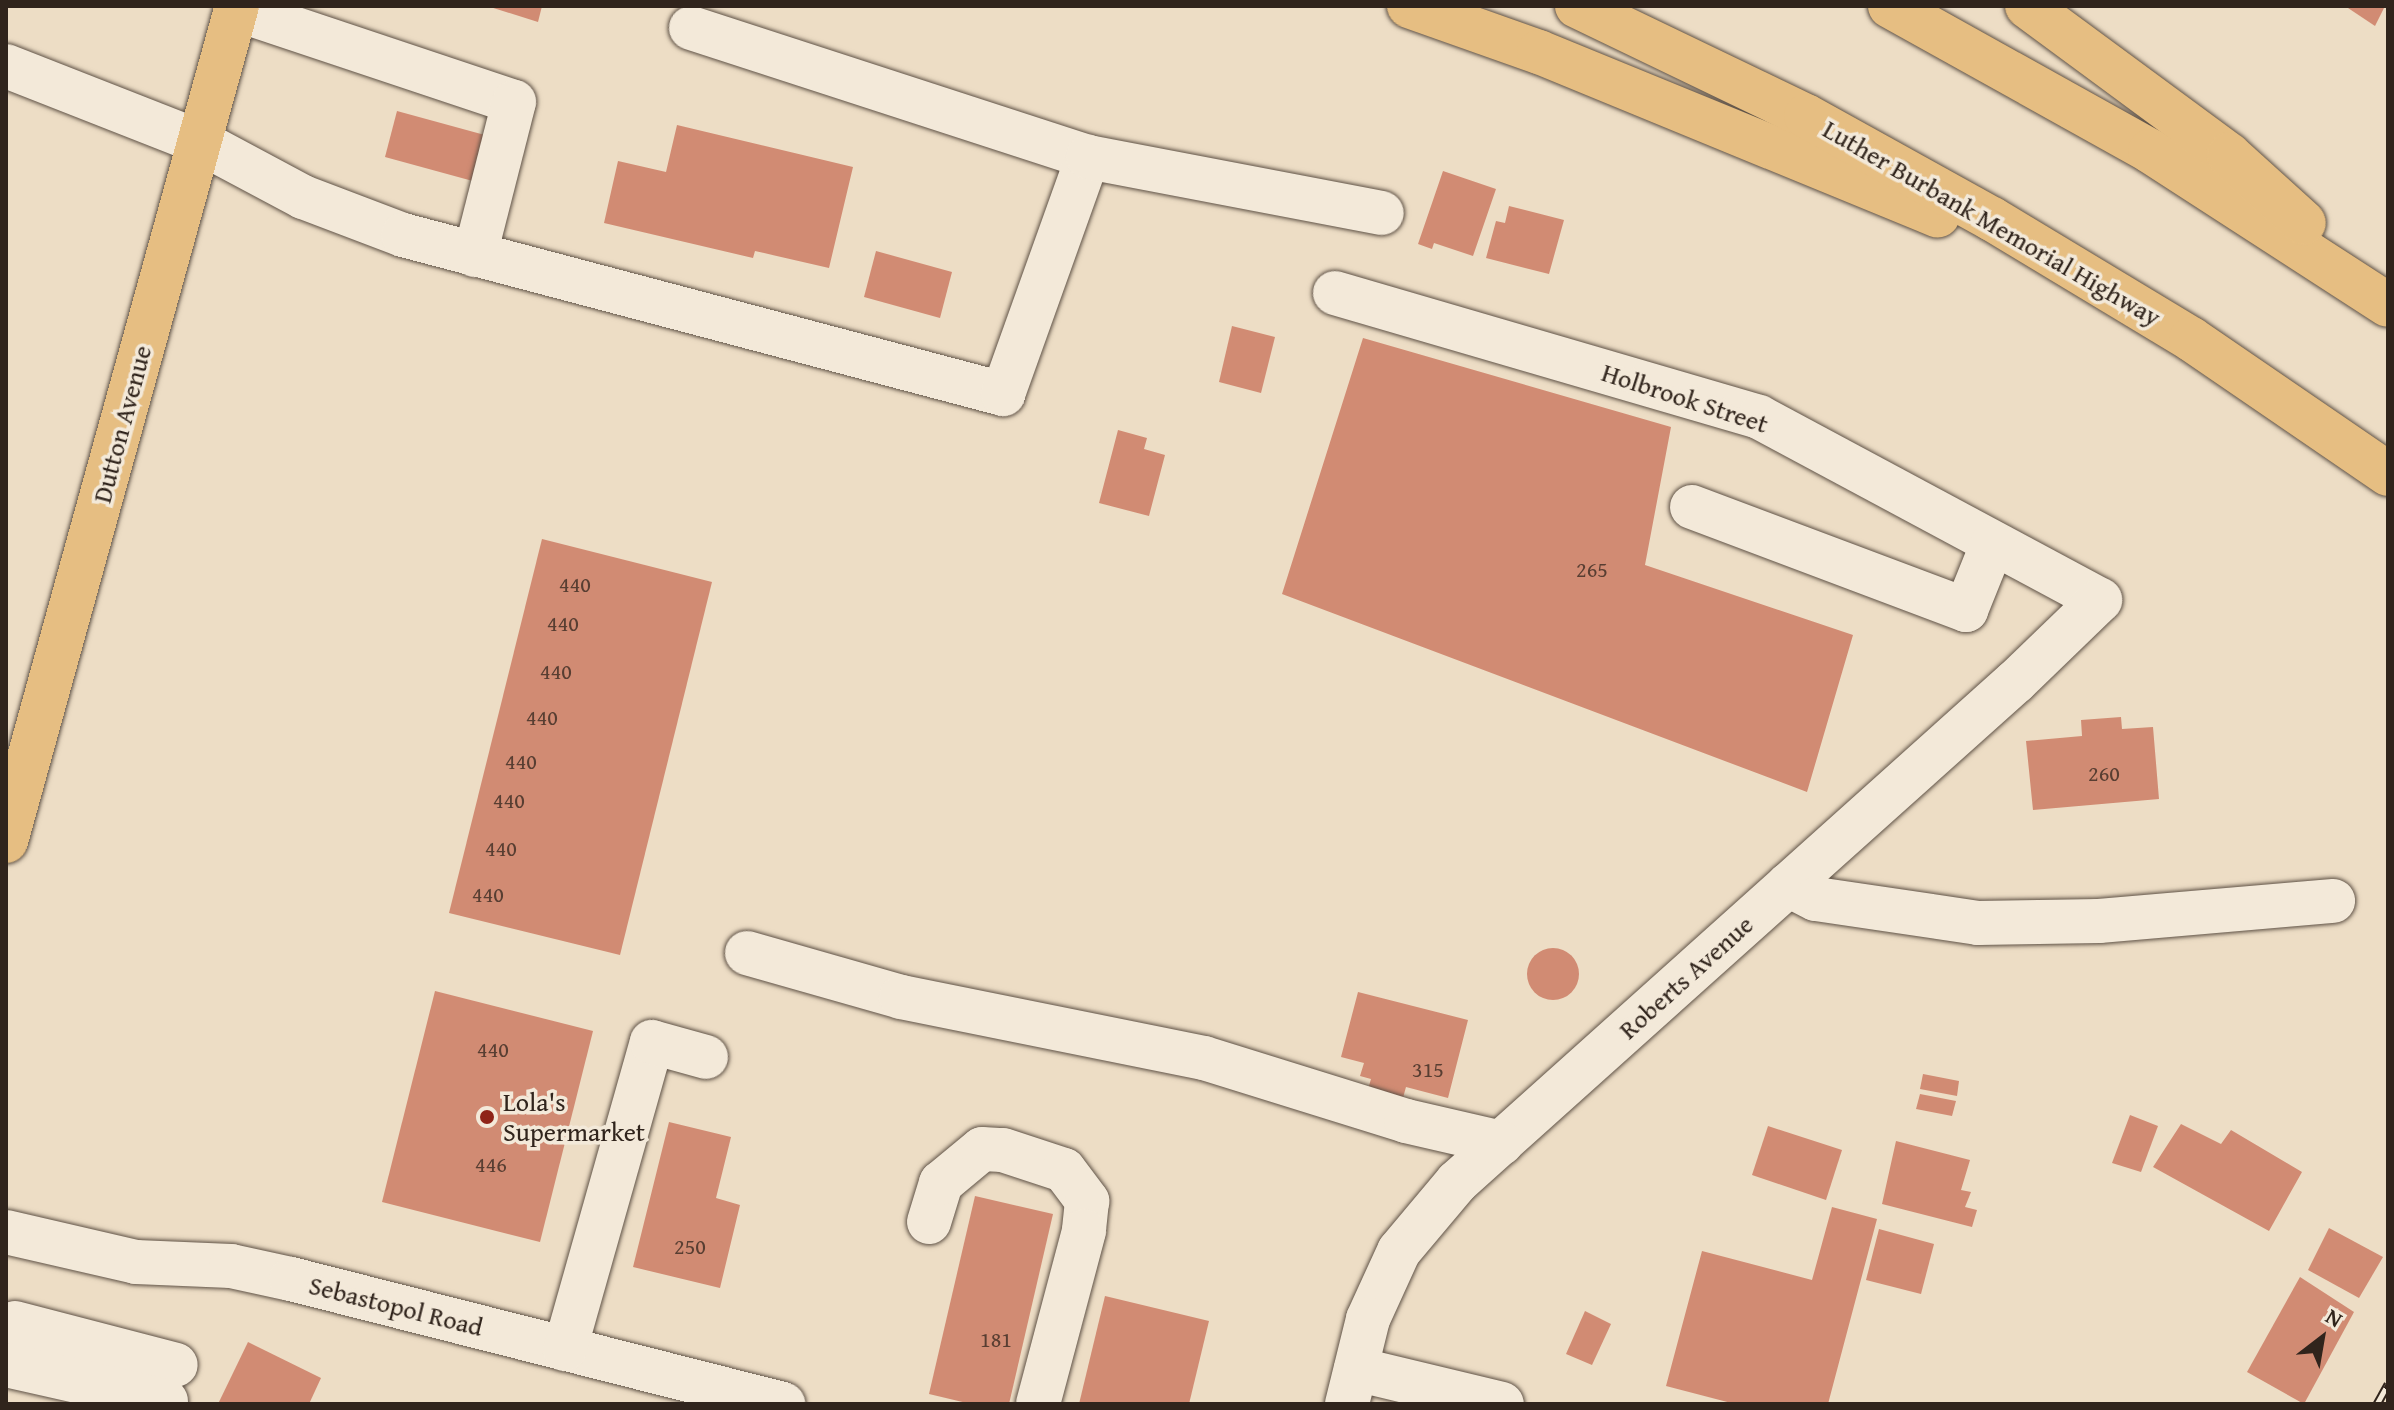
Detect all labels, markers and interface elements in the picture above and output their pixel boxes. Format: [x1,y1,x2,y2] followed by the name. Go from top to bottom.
[1818,113,2166,333] street label: Luther Burbank Memorial Highway
[86,342,158,506] street label: Dutton Avenue
[1598,356,1772,440] street label: Holbrook Street
[1576,557,1608,583] house number: 265
[559,572,591,598] house number: 440
[547,611,579,637] house number: 440
[540,659,572,685] house number: 440
[526,705,558,731] house number: 440
[505,749,537,775] house number: 440
[2088,761,2120,787] house number: 260
[493,788,525,814] house number: 440
[485,836,517,862] house number: 440
[472,882,504,908] house number: 440
[1612,909,1760,1045] street label: Roberts Avenue
[477,1037,509,1063] house number: 440
[1412,1057,1444,1083] house number: 315
[503,1086,645,1148] place label: Lola's Supermarket
[478,1108,496,1126] marker: Lola's Supermarket
[475,1152,507,1178] house number: 446
[674,1234,706,1260] house number: 250
[306,1269,486,1343] street label: Sebastopol Road
[2282,1298,2362,1378] north arrow
[2320,1300,2349,1335] text: N
[980,1327,1012,1353] house number: 181

